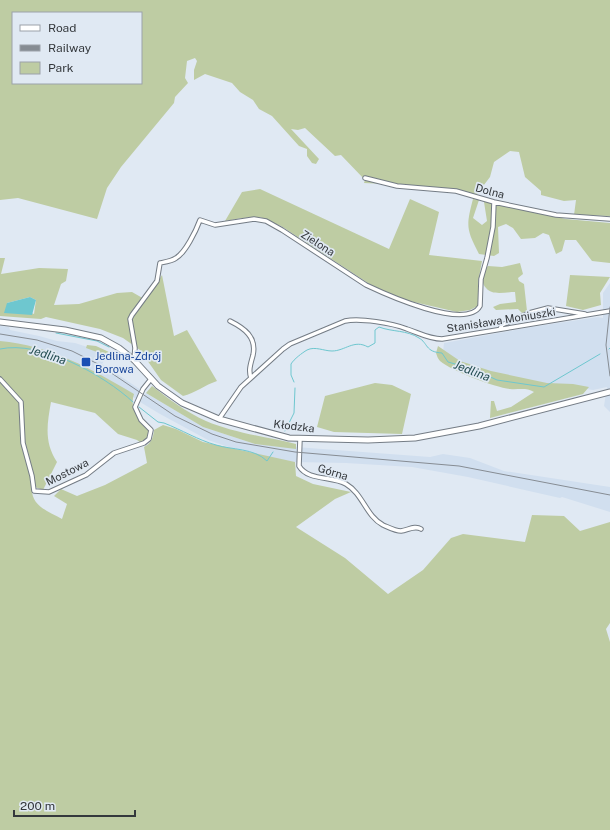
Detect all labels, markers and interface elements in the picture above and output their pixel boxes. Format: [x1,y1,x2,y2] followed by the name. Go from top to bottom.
[12,12,142,84] legend
[48,21,76,35] text: Road
[48,41,92,55] text: Railway
[48,61,74,75] text: Park
[474,181,506,201] street label: Dolna
[299,228,337,258] street label: Zielona
[446,305,556,335] street label: Stanisława Moniuszki
[28,343,68,367] water label: Jedlina
[95,350,161,375] place label: Jedlina-Zdrój Borowa
[80,356,92,368] marker: Jedlina-Zdrój Borowa
[452,358,492,384] water label: Jedlina
[273,418,315,434] street label: Kłodzka
[44,456,90,488] street label: Mostowa
[316,462,350,482] street label: Górna
[14,792,135,818] scale bar
[20,799,55,813] text: 200 m

